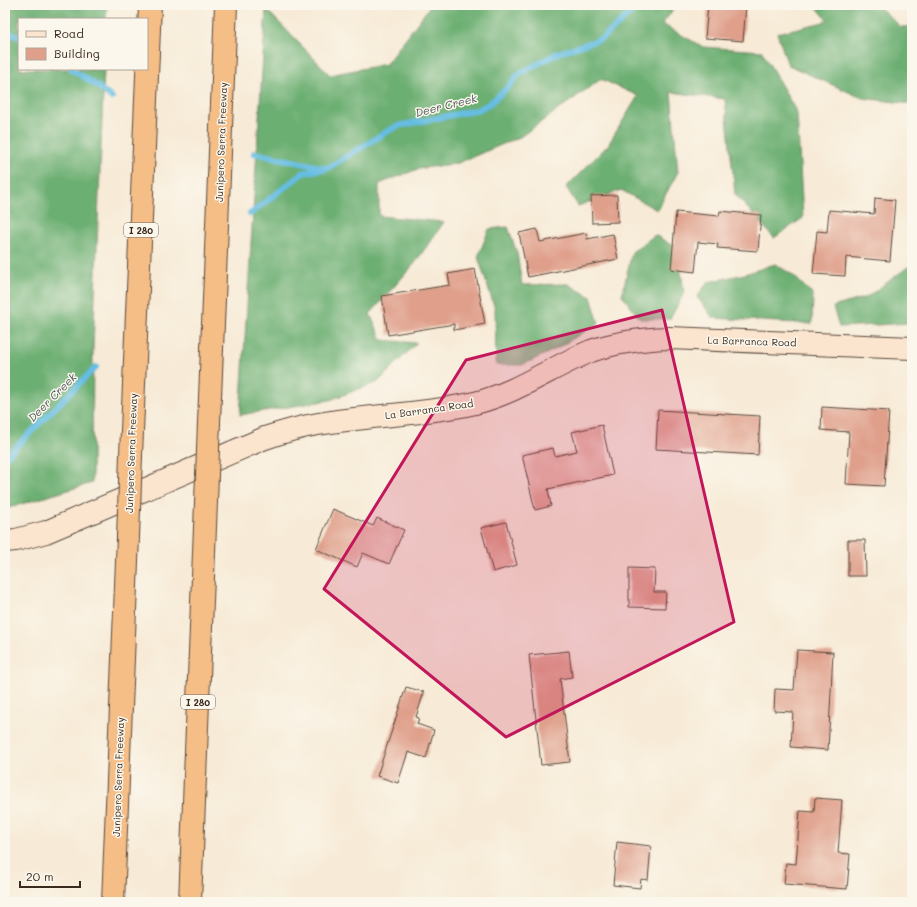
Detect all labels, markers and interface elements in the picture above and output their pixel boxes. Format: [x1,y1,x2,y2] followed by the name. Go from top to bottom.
[18,18,148,70] legend
[54,25,84,41] text: Road
[54,45,100,61] text: Building
[212,82,230,202] street label: Junipero Serra Freeway
[414,90,479,120] water label: Deer Creek
[124,223,158,237] road number: I 280
[707,332,797,350] street label: La Barranca Road
[24,369,80,425] water label: Deer Creek
[122,393,140,513] street label: Junipero Serra Freeway
[384,396,474,422] street label: La Barranca Road
[181,695,215,709] road number: I 280
[109,717,127,837] street label: Junipero Serra Freeway
[20,863,80,889] scale bar
[26,868,54,884] text: 20 m

